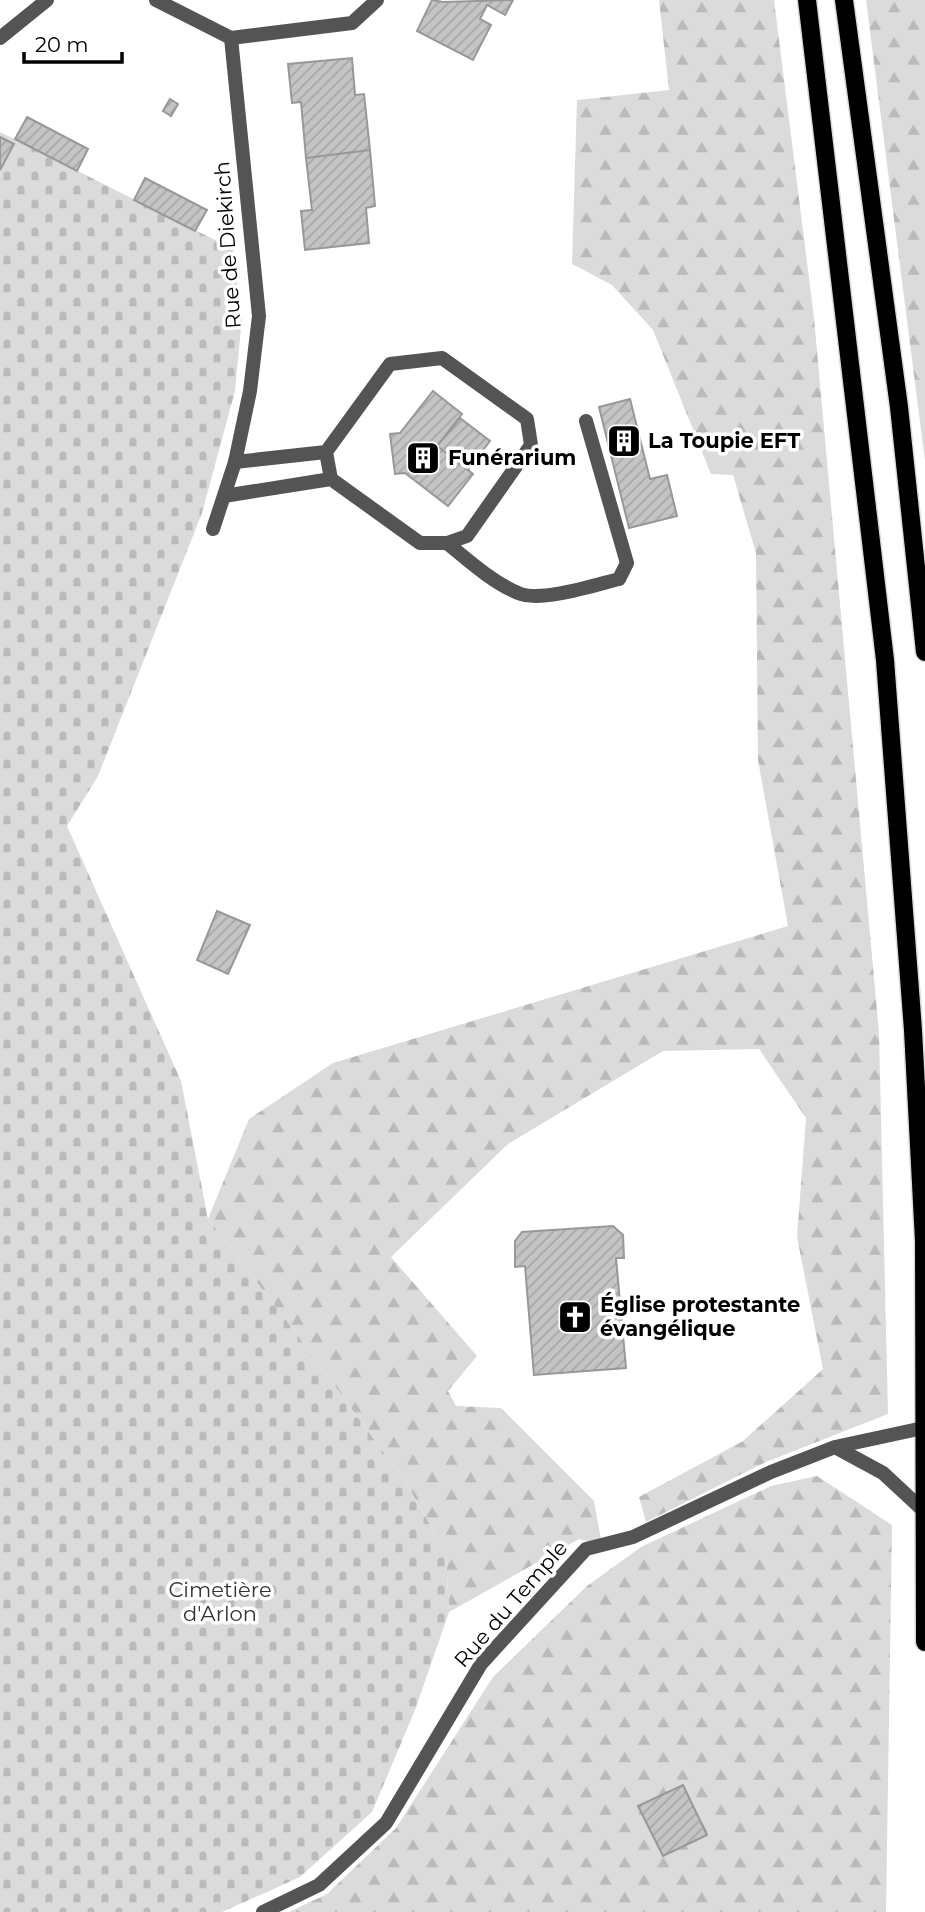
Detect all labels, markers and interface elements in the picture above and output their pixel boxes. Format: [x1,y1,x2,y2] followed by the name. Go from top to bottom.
[24,21,122,65] scale bar
[35,32,89,57] text: 20 m
[209,160,246,330] street label: Rue de Diekirch
[605,422,643,460] building icon: La Toupie EFT
[648,428,800,453] place label: La Toupie EFT
[404,439,442,477] building icon: Funérarium
[448,445,576,470] place label: Funérarium
[600,1292,800,1341] place label: Église protestante évangélique
[556,1298,594,1336] church icon: Église protestante évangélique
[449,1535,572,1672] street label: Rue du Temple
[168,1577,272,1626] park label: Cimetière d'Arlon

